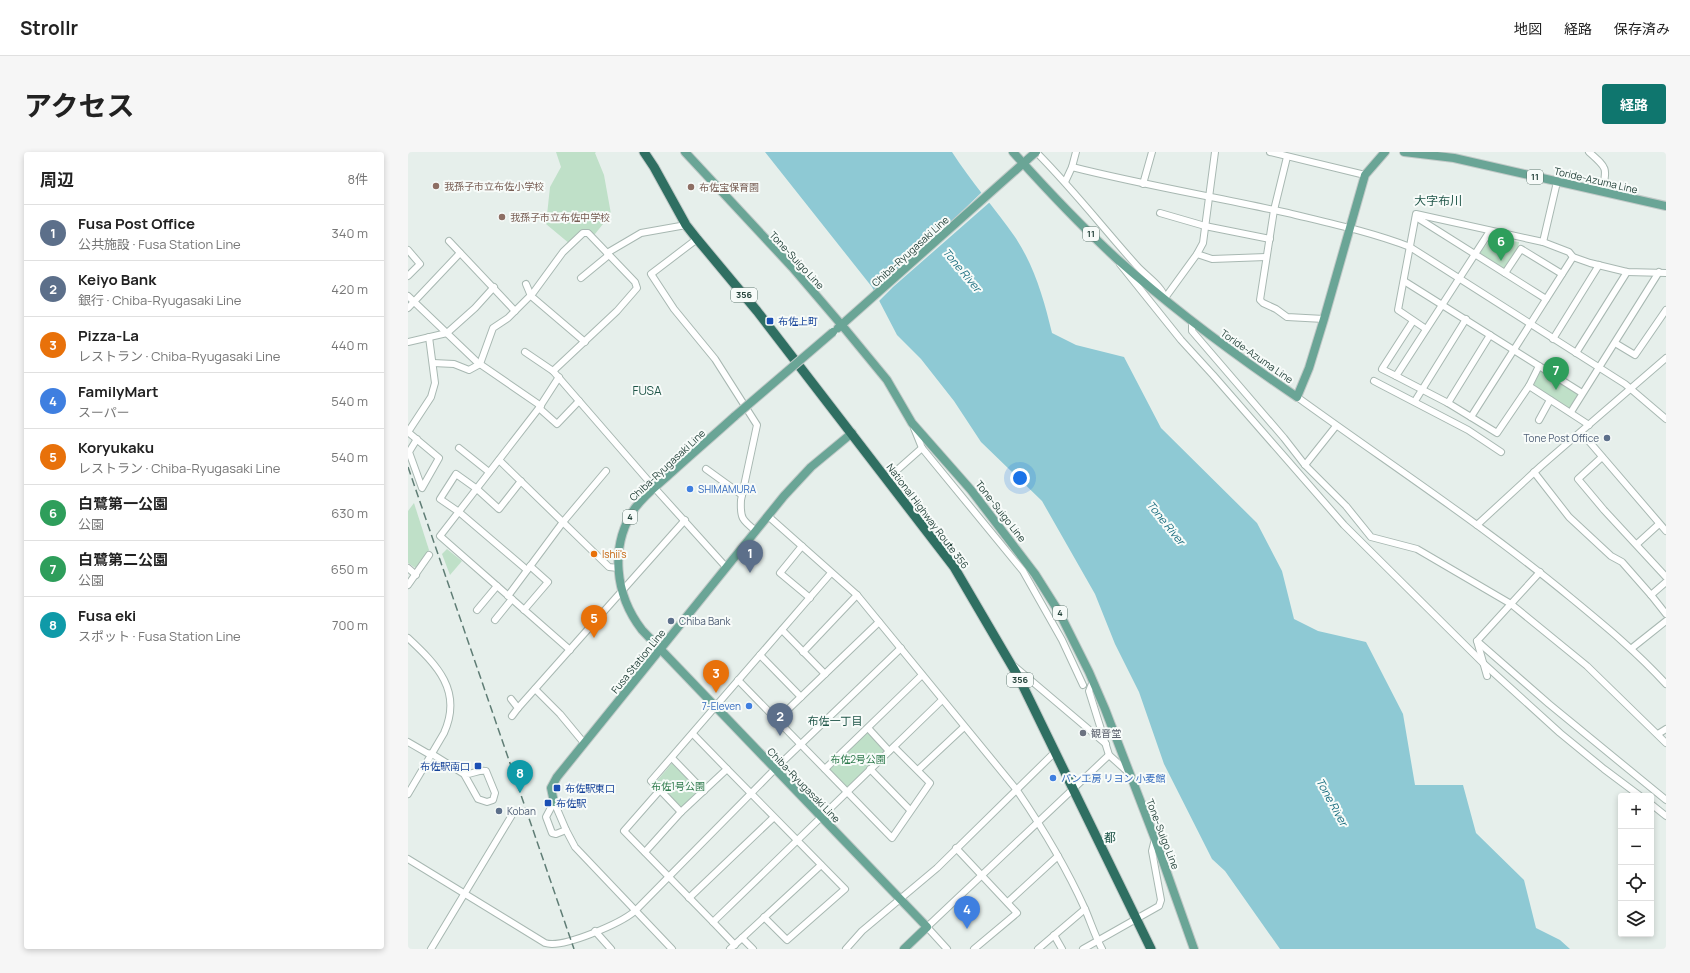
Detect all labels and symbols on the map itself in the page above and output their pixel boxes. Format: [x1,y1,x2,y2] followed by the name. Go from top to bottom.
[1553,164,1639,196] street label: Toride-Azuma Line
[1527,170,1543,184] road number: 11
[444,179,544,193] place label: 我孫子市立布佐小学校
[699,180,759,194] place label: 布佐宝保育園
[431,181,441,191] marker: 我孫子市立布佐小学校
[686,182,696,192] marker: 布佐宝保育園
[1414,192,1462,209] district label: 大字布川
[510,210,610,224] place label: 我孫子市立布佐中学校
[497,212,507,222] marker: 我孫子市立布佐中学校
[868,212,952,289] street label: Chiba-Ryugasaki Line
[1083,227,1099,241] road number: 11
[766,228,828,292] street label: Tone-Suigo Line
[1488,228,1514,261] pin: 6
[940,245,986,296] water label: Tone River
[731,288,757,302] road number: 356
[778,314,818,328] place label: 布佐上町
[765,316,775,326] marker: 布佐上町
[1218,326,1296,386] street label: Toride-Azuma Line
[1543,357,1569,390] pin: 7
[632,382,662,399] district label: FUSA
[626,426,708,504] street label: Chiba-Ryugasaki Line
[1523,431,1599,445] place label: Tone Post Office
[1602,433,1612,443] marker: Tone Post Office
[884,460,972,572] street label: National Highway Route 356
[1010,468,1030,488] your location
[973,477,1030,545] street label: Tone-Suigo Line
[698,482,757,496] place label: SHIMAMURA
[685,484,695,494] marker: SHIMAMURA
[1144,498,1190,549] water label: Tone River
[623,510,637,524] road number: 4
[737,540,763,573] pin: 1
[602,547,626,561] place label: Ishii's
[589,549,599,559] marker: Ishii's
[581,605,607,638] pin: 5
[1053,606,1067,620] road number: 4
[679,614,732,628] place label: Chiba Bank
[666,616,676,626] marker: Chiba Bank
[608,626,668,696] street label: Fusa Station Line
[703,660,729,693] pin: 3
[1007,673,1033,687] road number: 356
[702,699,741,713] place label: 7-Eleven
[744,701,754,711] marker: 7-Eleven
[767,703,793,736] pin: 2
[808,713,863,728] district label: 布佐一丁目
[1091,726,1121,740] place label: 観音堂
[1078,728,1088,738] marker: 観音堂
[764,744,844,826] street label: Chiba-Ryugasaki Line
[830,752,886,766] park label: 布佐2号公園
[420,759,470,773] place label: 布佐駅南口
[507,760,533,793] pin: 8
[473,761,483,771] marker: 布佐駅南口
[1061,771,1166,785] place label: パン工房 リヨン 小麦館
[1048,773,1058,783] marker: パン工房 リヨン 小麦館
[1313,775,1353,830] water label: Tone River
[651,779,705,793] park label: 布佐1号公園
[565,781,615,795] place label: 布佐駅東口
[552,783,562,793] marker: 布佐駅東口
[556,796,587,810] place label: 布佐駅
[1143,797,1183,871] street label: Tone-Suigo Line
[543,798,553,808] marker: 布佐駅
[507,804,536,818] place label: Koban
[494,806,504,816] marker: Koban
[1104,829,1116,846] district label: 都
[954,896,980,929] pin: 4

